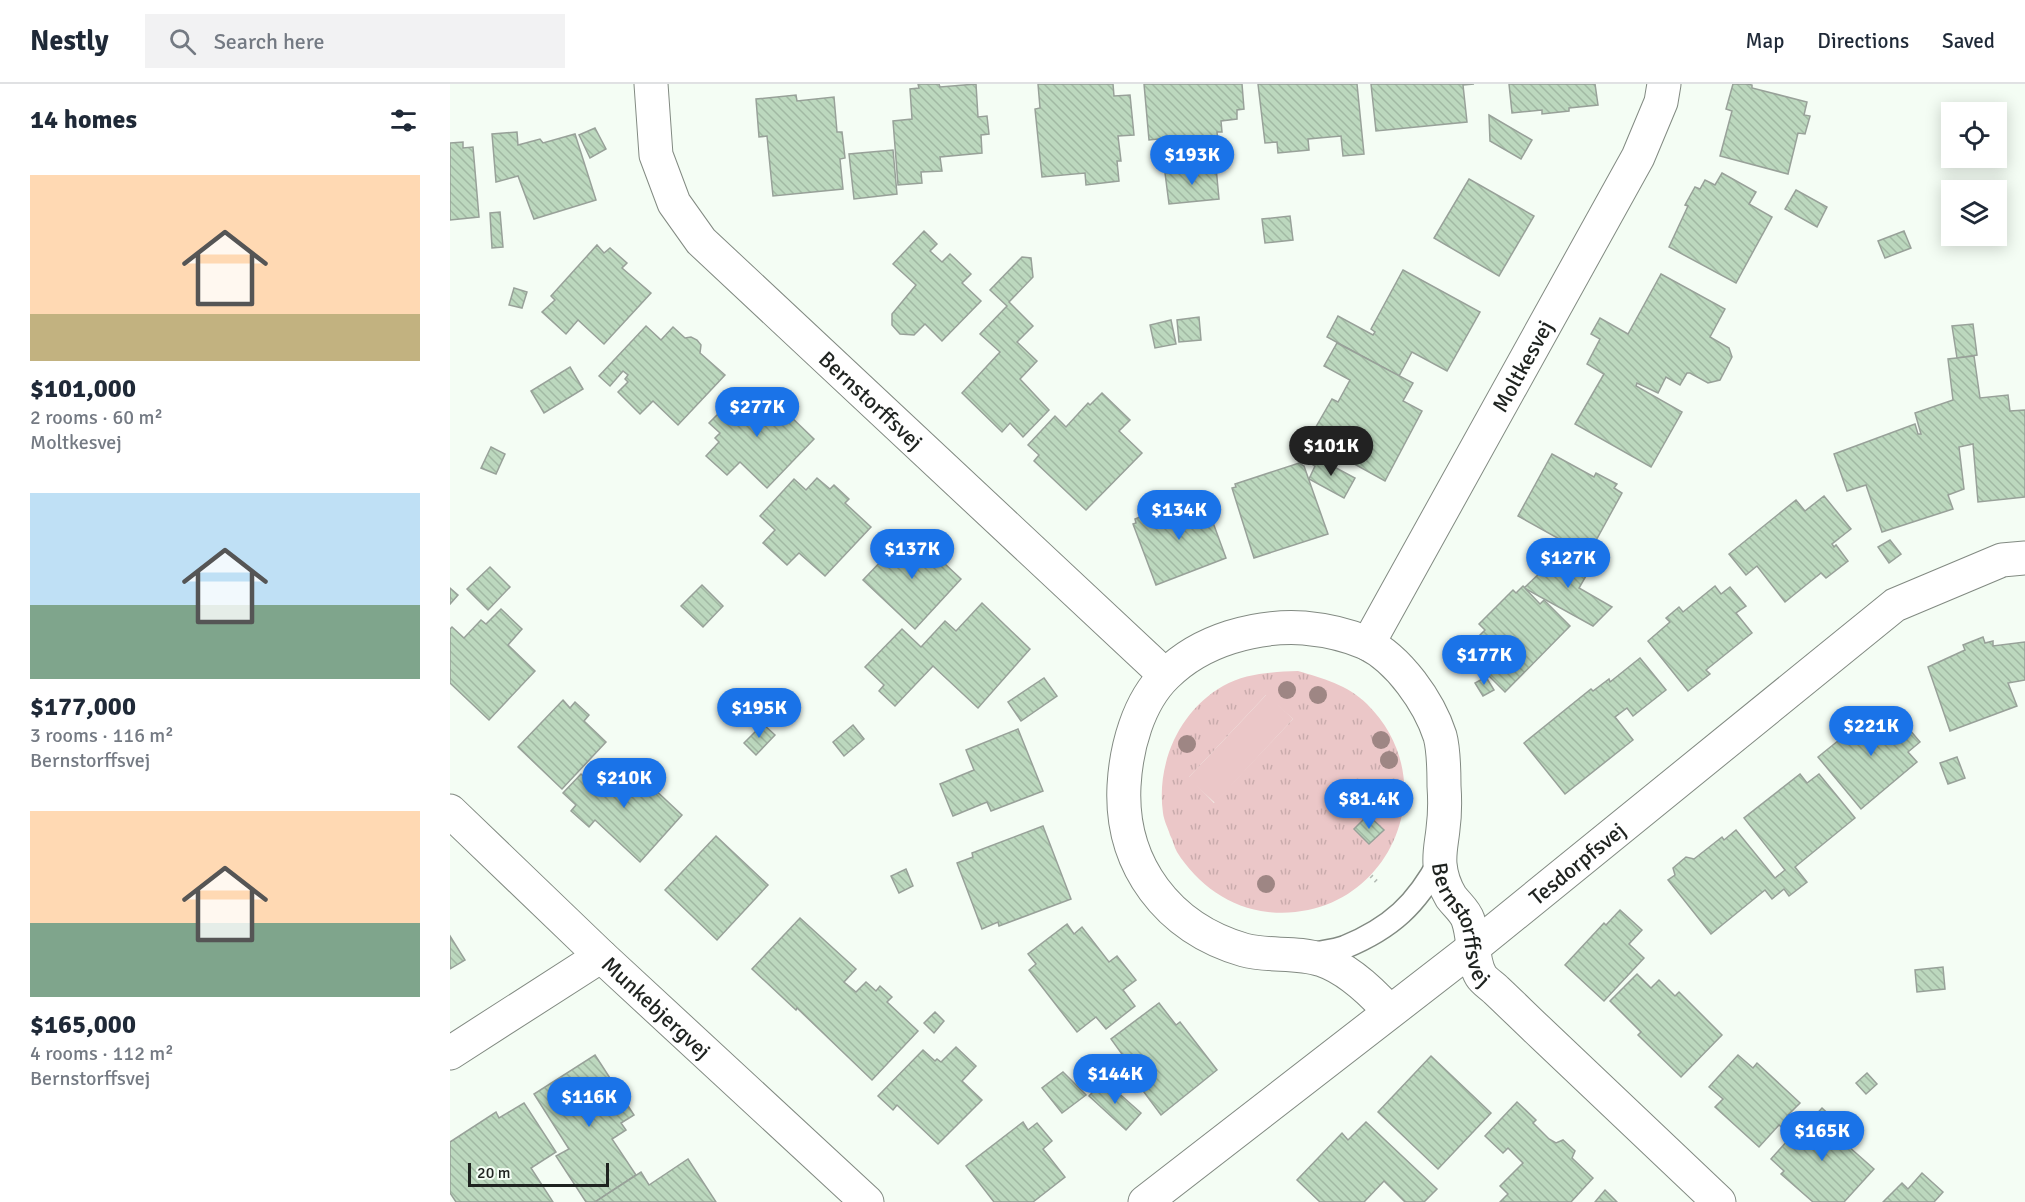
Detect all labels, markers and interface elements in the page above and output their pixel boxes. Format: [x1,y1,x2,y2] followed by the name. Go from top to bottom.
[145,14,565,68] search box
[30,24,109,58] text: Nestly
[166,25,199,58] icon: search
[214,28,325,55] text: Search here
[1746,28,1784,54] text: Map
[1817,28,1909,54] text: Directions
[1942,28,1995,54] text: Saved
[1941,102,2007,246] map controls
[1941,102,2007,168] button: locate
[30,104,137,136] text: 14 homes
[387,104,420,137] icon: filters
[1150,135,1234,186] pin: $193K
[1164,142,1220,167] text: $193K
[1941,180,2007,246] button: layers
[171,214,279,322] icon: home
[1486,315,1559,417] street label: Moltkesvej
[814,345,929,455] street label: Bernstorffsvej
[30,373,136,405] text: $101,000
[715,387,799,438] pin: $277K
[729,394,785,419] text: $277K
[30,405,163,430] text: 2 rooms · 60 m²
[1289,426,1373,477] pin: $101K
[30,430,122,455] text: Moltkesvej
[1303,433,1359,458] text: $101K
[1137,490,1221,541] pin: $134K
[1151,497,1207,522] text: $134K
[870,529,954,580] pin: $137K
[171,532,279,640] icon: home
[884,536,940,561] text: $137K
[1526,538,1610,589] pin: $127K
[1540,545,1596,570] text: $127K
[1442,635,1526,686] pin: $177K
[1456,642,1512,667] text: $177K
[717,688,801,739] pin: $195K
[30,691,136,723] text: $177,000
[731,695,787,720] text: $195K
[1829,706,1913,757] pin: $221K
[1843,713,1899,738] text: $221K
[30,723,174,748] text: 3 rooms · 116 m²
[30,748,150,773] text: Bernstorffsvej
[582,758,666,809] pin: $210K
[596,765,652,790] text: $210K
[1320,779,1418,830] pin: $81.4K
[1338,786,1400,811] text: $81.4K
[1523,816,1631,910] street label: Tesdorpfsvej
[171,850,279,958] icon: home
[1426,860,1496,993] street label: Bernstorffsvej
[597,950,717,1064] street label: Munkebjergvej
[30,1009,136,1041] text: $165,000
[30,1041,174,1066] text: 4 rooms · 112 m²
[1073,1054,1157,1105] pin: $144K
[1087,1061,1143,1086] text: $144K
[30,1066,150,1091] text: Bernstorffsvej
[547,1077,631,1128] pin: $116K
[561,1084,617,1109] text: $116K
[1780,1111,1864,1162] pin: $165K
[1794,1118,1850,1143] text: $165K
[468,1160,609,1188] scale bar
[477,1163,511,1183] text: 20 m

